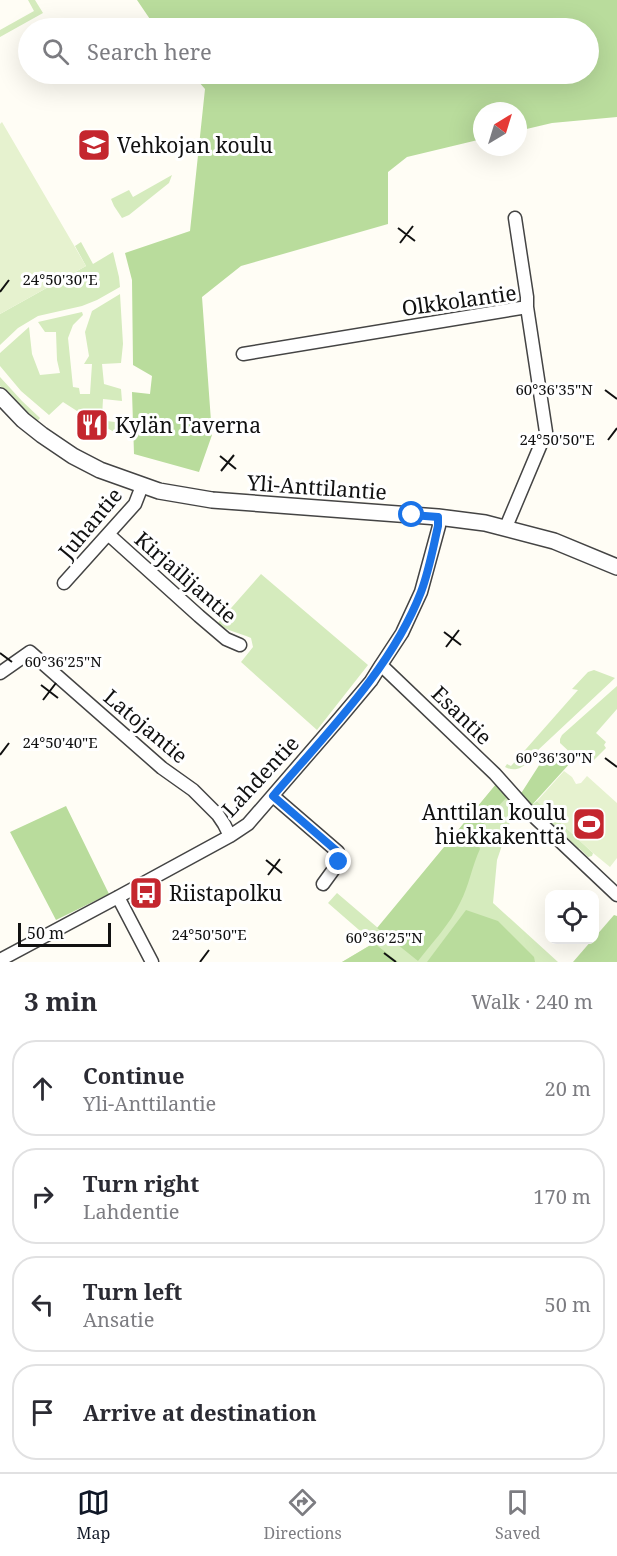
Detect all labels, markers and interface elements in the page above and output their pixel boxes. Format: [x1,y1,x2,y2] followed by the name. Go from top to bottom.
[18,18,599,84] search box
[39,35,72,68] icon: search
[87,36,212,66] text: Search here
[473,102,527,156] north arrow
[76,127,112,163] school or university icon: Vehkojan koulu
[117,131,273,159] place label: Vehkojan koulu
[22,269,98,289] text: 24°50'30"E
[400,278,518,322] street label: Olkkolantie
[515,379,593,399] text: 60°36'35"N
[74,407,110,443] restaurant icon: Kylän Taverna
[115,411,261,439] place label: Kylän Taverna
[519,429,595,449] text: 24°50'50"E
[245,468,388,506] street label: Yli-Anttilantie
[51,481,128,565] street label: Juhantie
[398,501,424,527] route start
[129,525,243,629] street label: Kirjailijantie
[24,651,102,671] text: 60°36'25"N
[426,679,498,751] street label: Esantie
[98,683,194,769] street label: Latojantie
[215,729,305,823] street label: Lahdentie
[22,732,98,752] text: 24°50'40"E
[515,747,593,767] text: 60°36'30"N
[422,798,566,850] place label: Anttilan koulu hiekkakenttä
[571,806,607,842] sports icon: Anttilan koulu hiekkakenttä
[325,848,351,874] route end
[128,875,164,911] bus stop icon: Riistapolku
[169,879,282,907] place label: Riistapolku
[545,890,599,944] map controls
[545,890,599,944] button: locate
[18,920,111,947] scale bar
[27,922,64,944] text: 50 m
[171,924,247,944] text: 24°50'50"E
[345,927,423,947] text: 60°36'25"N
[24,983,98,1019] text: 3 min
[471,988,593,1015] text: Walk · 240 m
[83,1060,185,1090] text: Continue
[26,1072,59,1105] icon: ahead
[545,1075,591,1102] text: 20 m
[83,1090,216,1117] text: Yli-Anttilantie
[83,1168,199,1198] text: Turn right
[26,1180,59,1213] icon: right
[533,1183,591,1210] text: 170 m
[83,1198,179,1225] text: Lahdentie
[83,1276,182,1306] text: Turn left
[26,1288,59,1321] icon: left
[545,1291,591,1318] text: 50 m
[83,1306,154,1333] text: Ansatie
[26,1396,59,1429] icon: arrive
[83,1397,317,1427] text: Arrive at destination
[77,1486,110,1544] tab: Map
[264,1486,342,1544] tab: Directions
[495,1486,540,1544] tab: Saved

